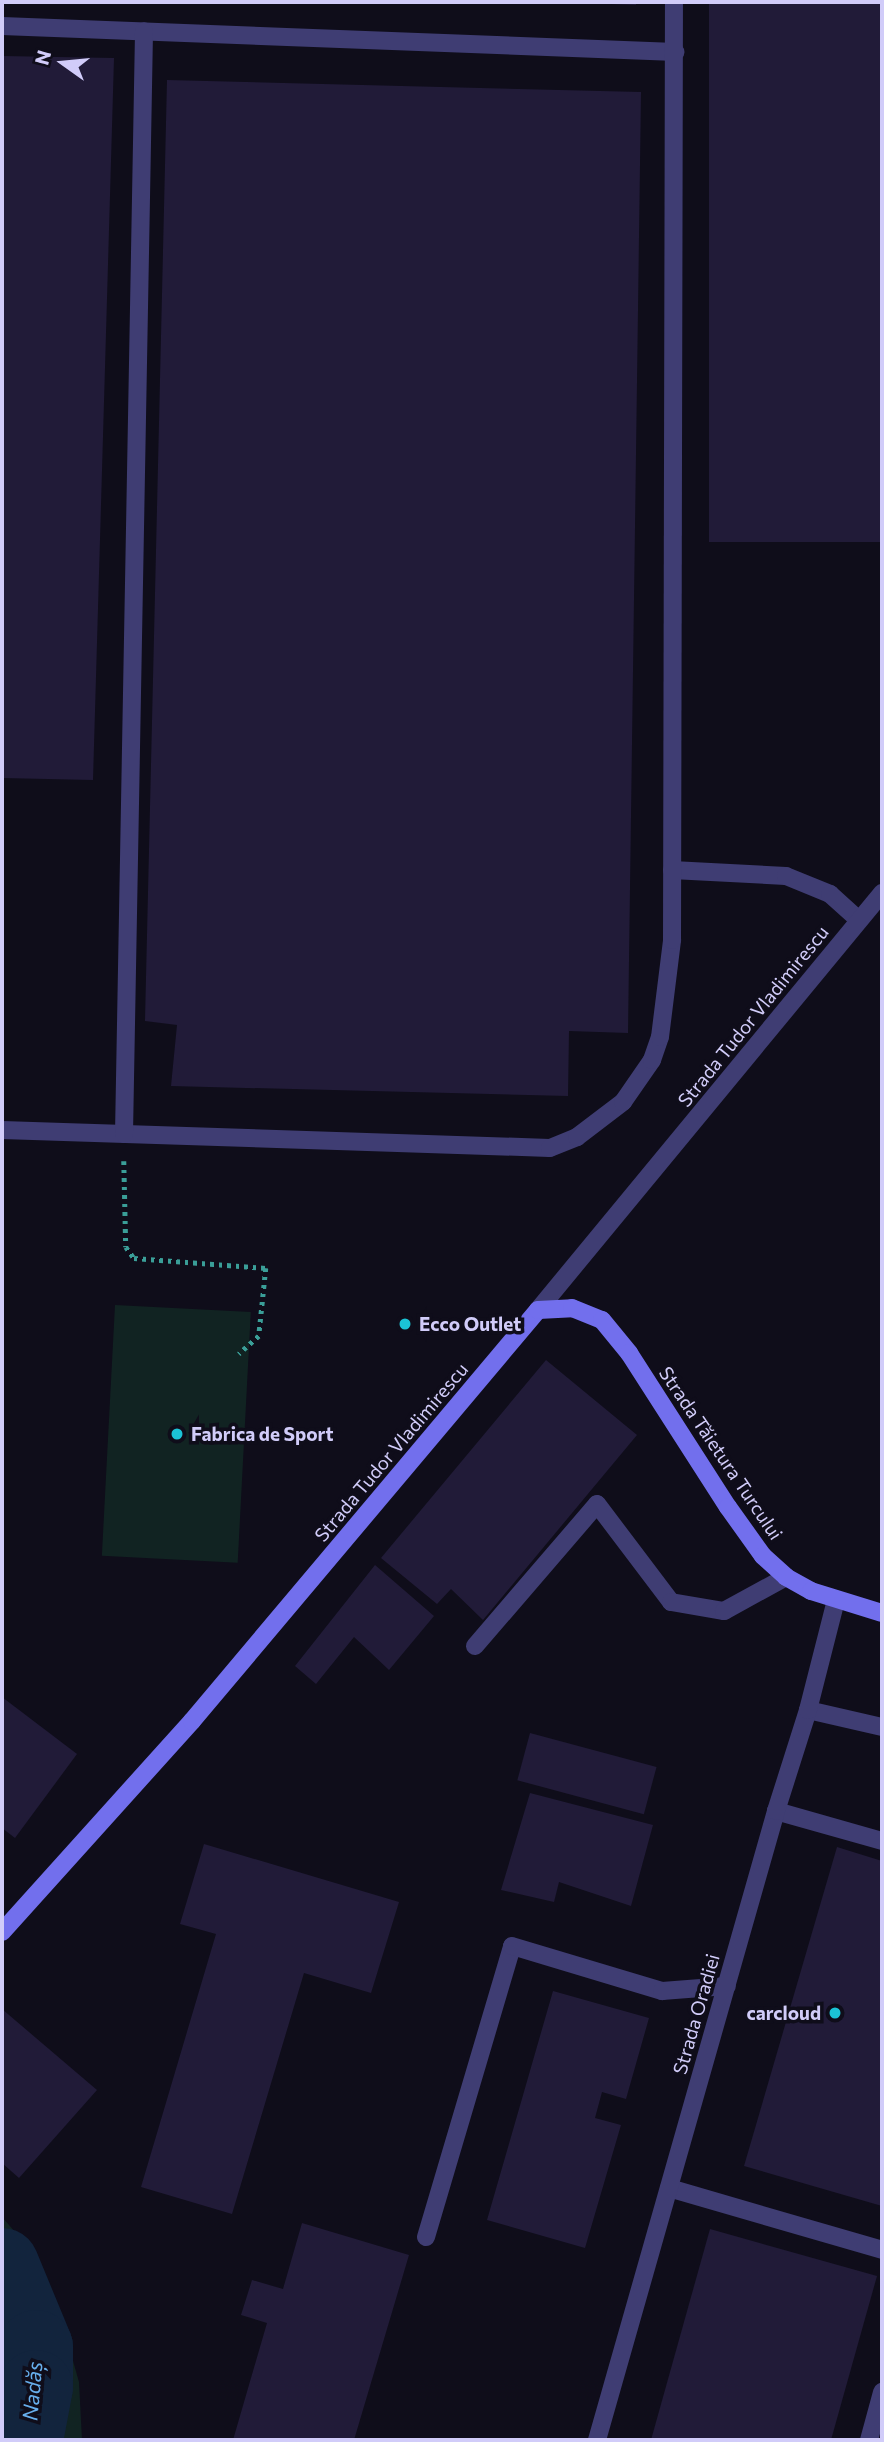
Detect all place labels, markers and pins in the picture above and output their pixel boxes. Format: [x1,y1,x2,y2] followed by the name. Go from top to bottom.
[419,1313,521,1335] place label: Ecco Outlet
[397,1316,413,1332] marker: Ecco Outlet
[191,1423,333,1445] place label: Fabrica de Sport
[169,1426,185,1442] marker: Fabrica de Sport
[747,2002,821,2024] place label: carcloud
[827,2005,843,2021] marker: carcloud

